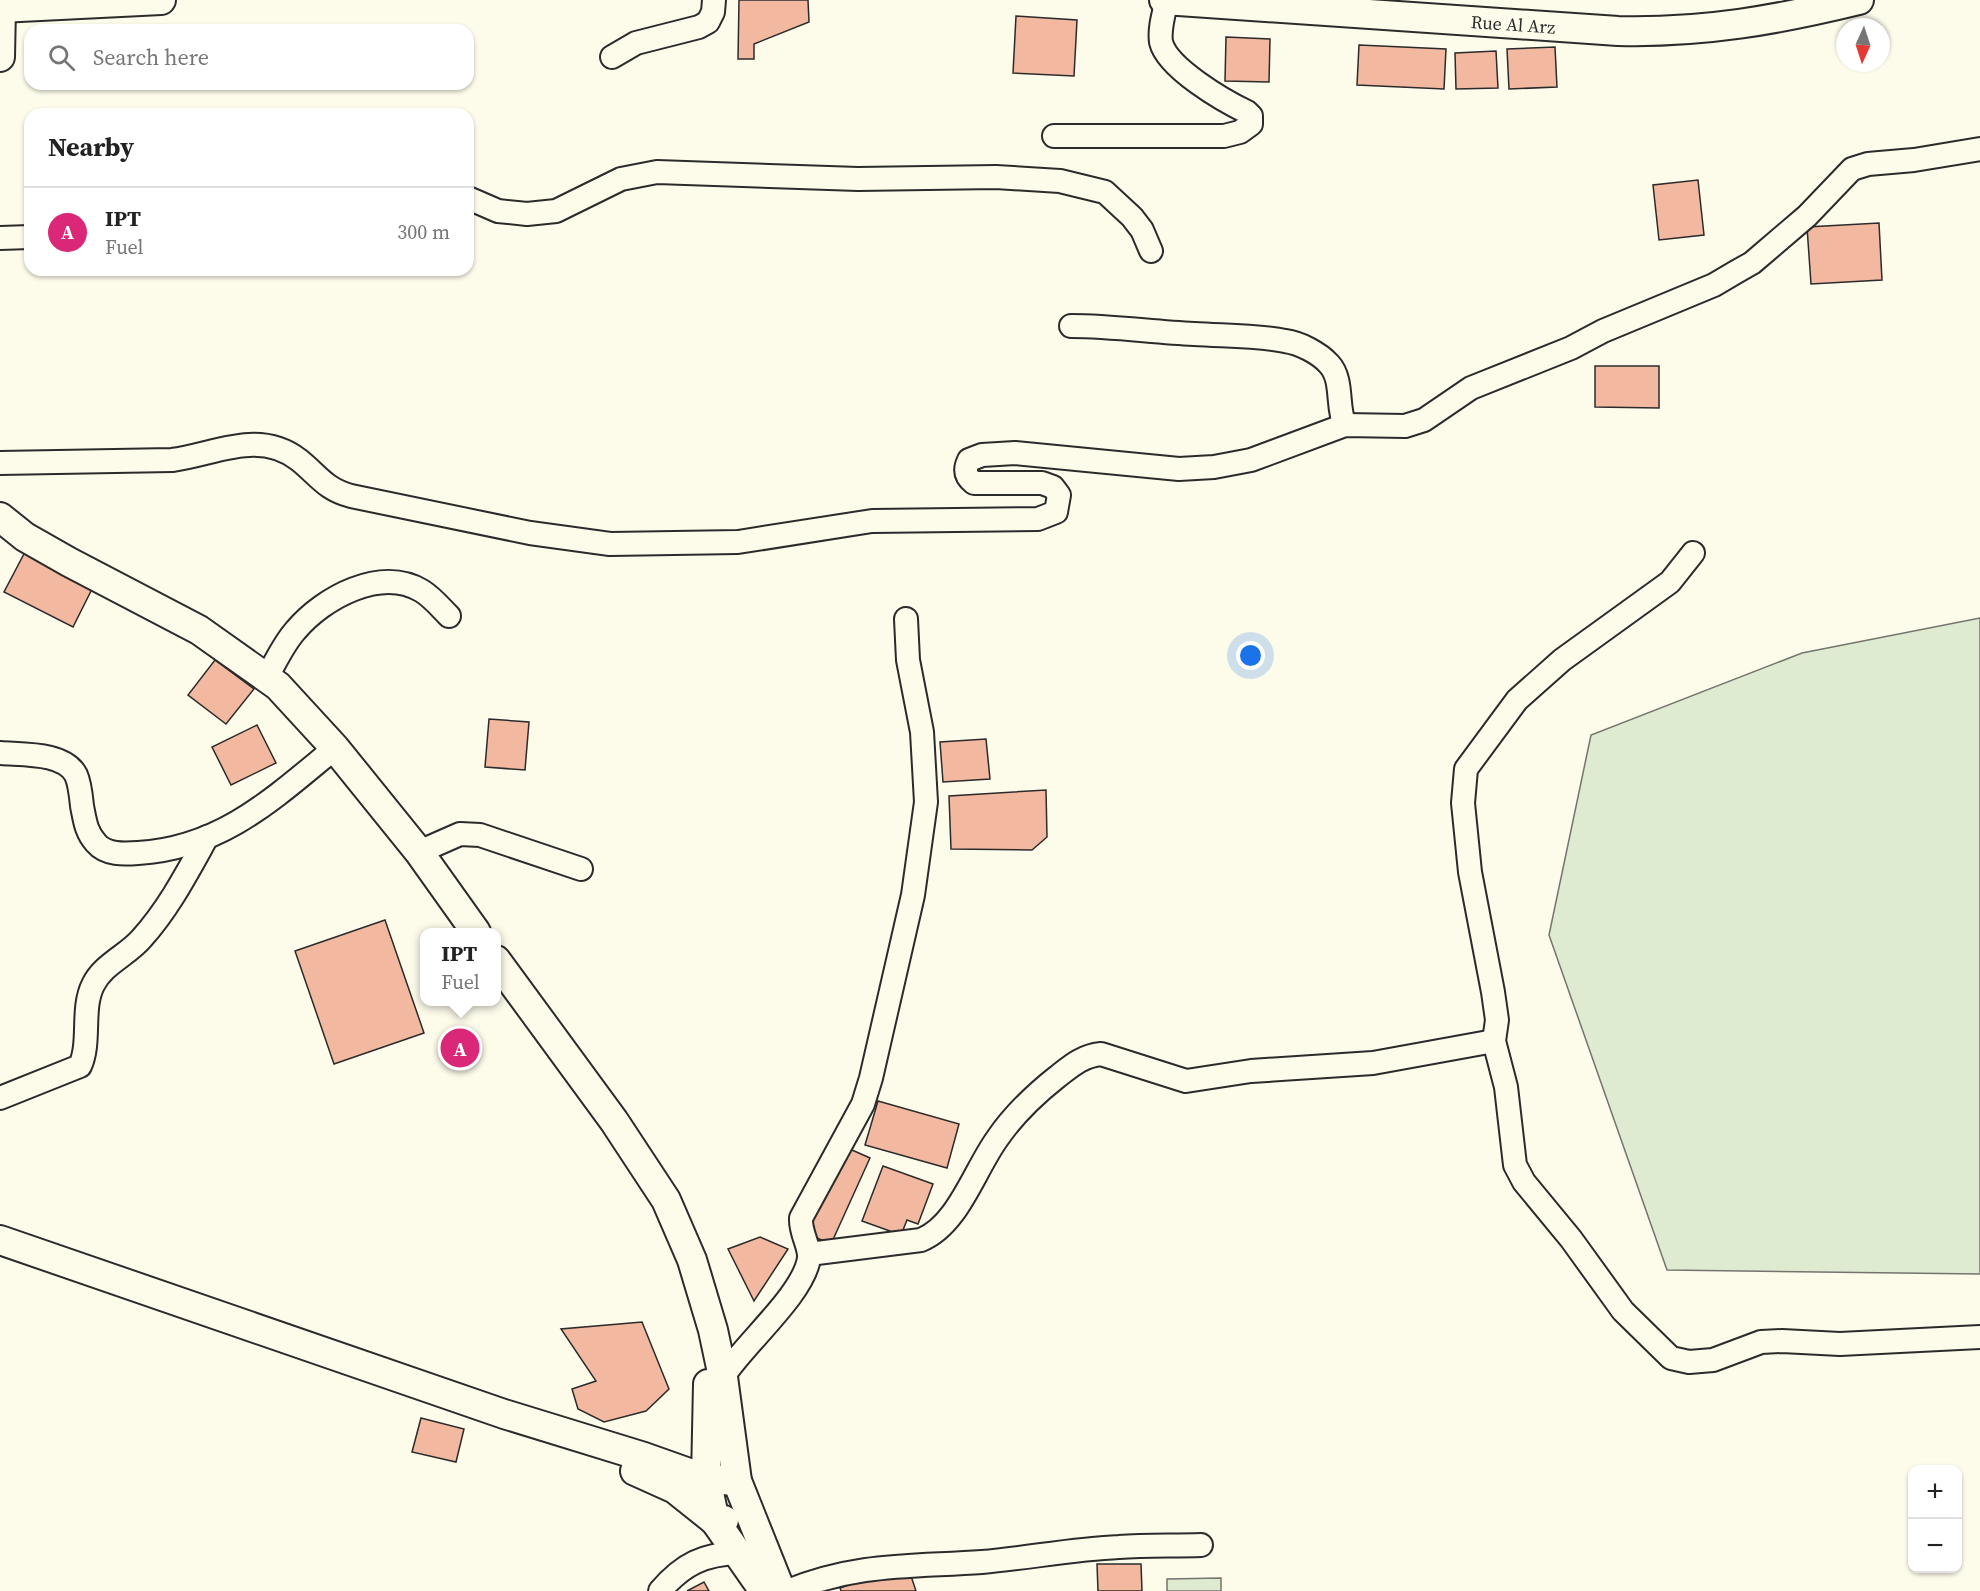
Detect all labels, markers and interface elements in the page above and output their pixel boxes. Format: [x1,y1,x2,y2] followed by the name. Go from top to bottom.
[1470,8,1556,39] street label: Rue Al Arz
[1836,18,1890,72] north arrow
[24,24,474,90] search box
[45,41,78,74] icon: search
[93,42,209,72] text: Search here
[48,129,134,165] text: Nearby
[105,203,141,233] text: IPT
[61,218,74,246] text: A
[397,218,450,246] text: 300 m
[105,233,144,261] text: Fuel
[1236,641,1265,670] your location
[420,928,501,1006] popup
[441,938,477,968] text: IPT
[441,968,480,996] text: Fuel
[440,1026,480,1070] pin: A
[1908,1465,1962,1573] map controls
[1908,1465,1962,1519] button: +
[1908,1519,1962,1573] button: −

